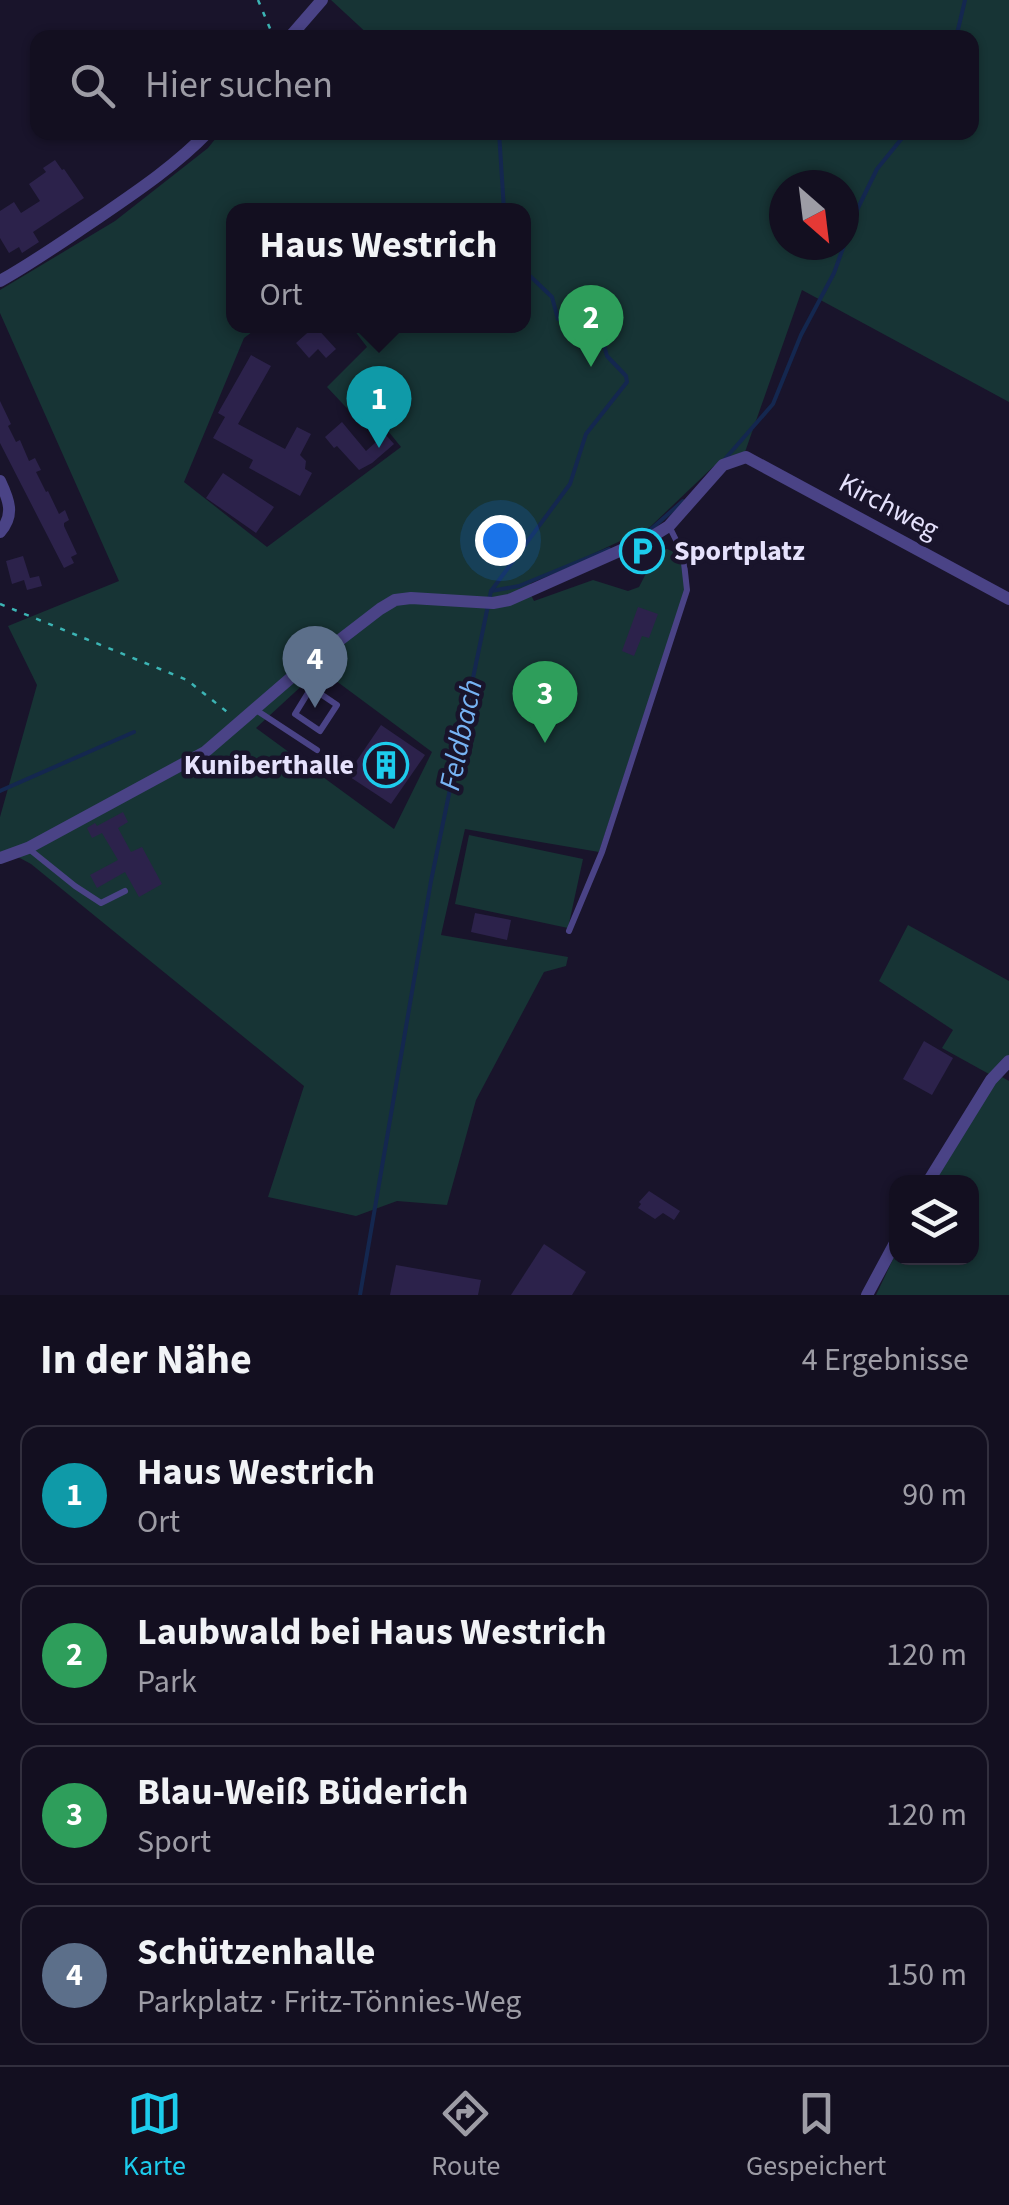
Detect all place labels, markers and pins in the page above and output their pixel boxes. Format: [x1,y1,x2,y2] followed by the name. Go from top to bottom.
[558,284,624,367] pin: 2
[346,366,412,448] pin: 1
[619,528,665,574] parking icon: Sportplatz
[674,531,805,571] place label: Sportplatz
[282,626,348,708] pin: 4
[512,660,578,743] pin: 3
[363,742,409,788] building icon: Kuniberthalle
[184,745,354,785] place label: Kuniberthalle

